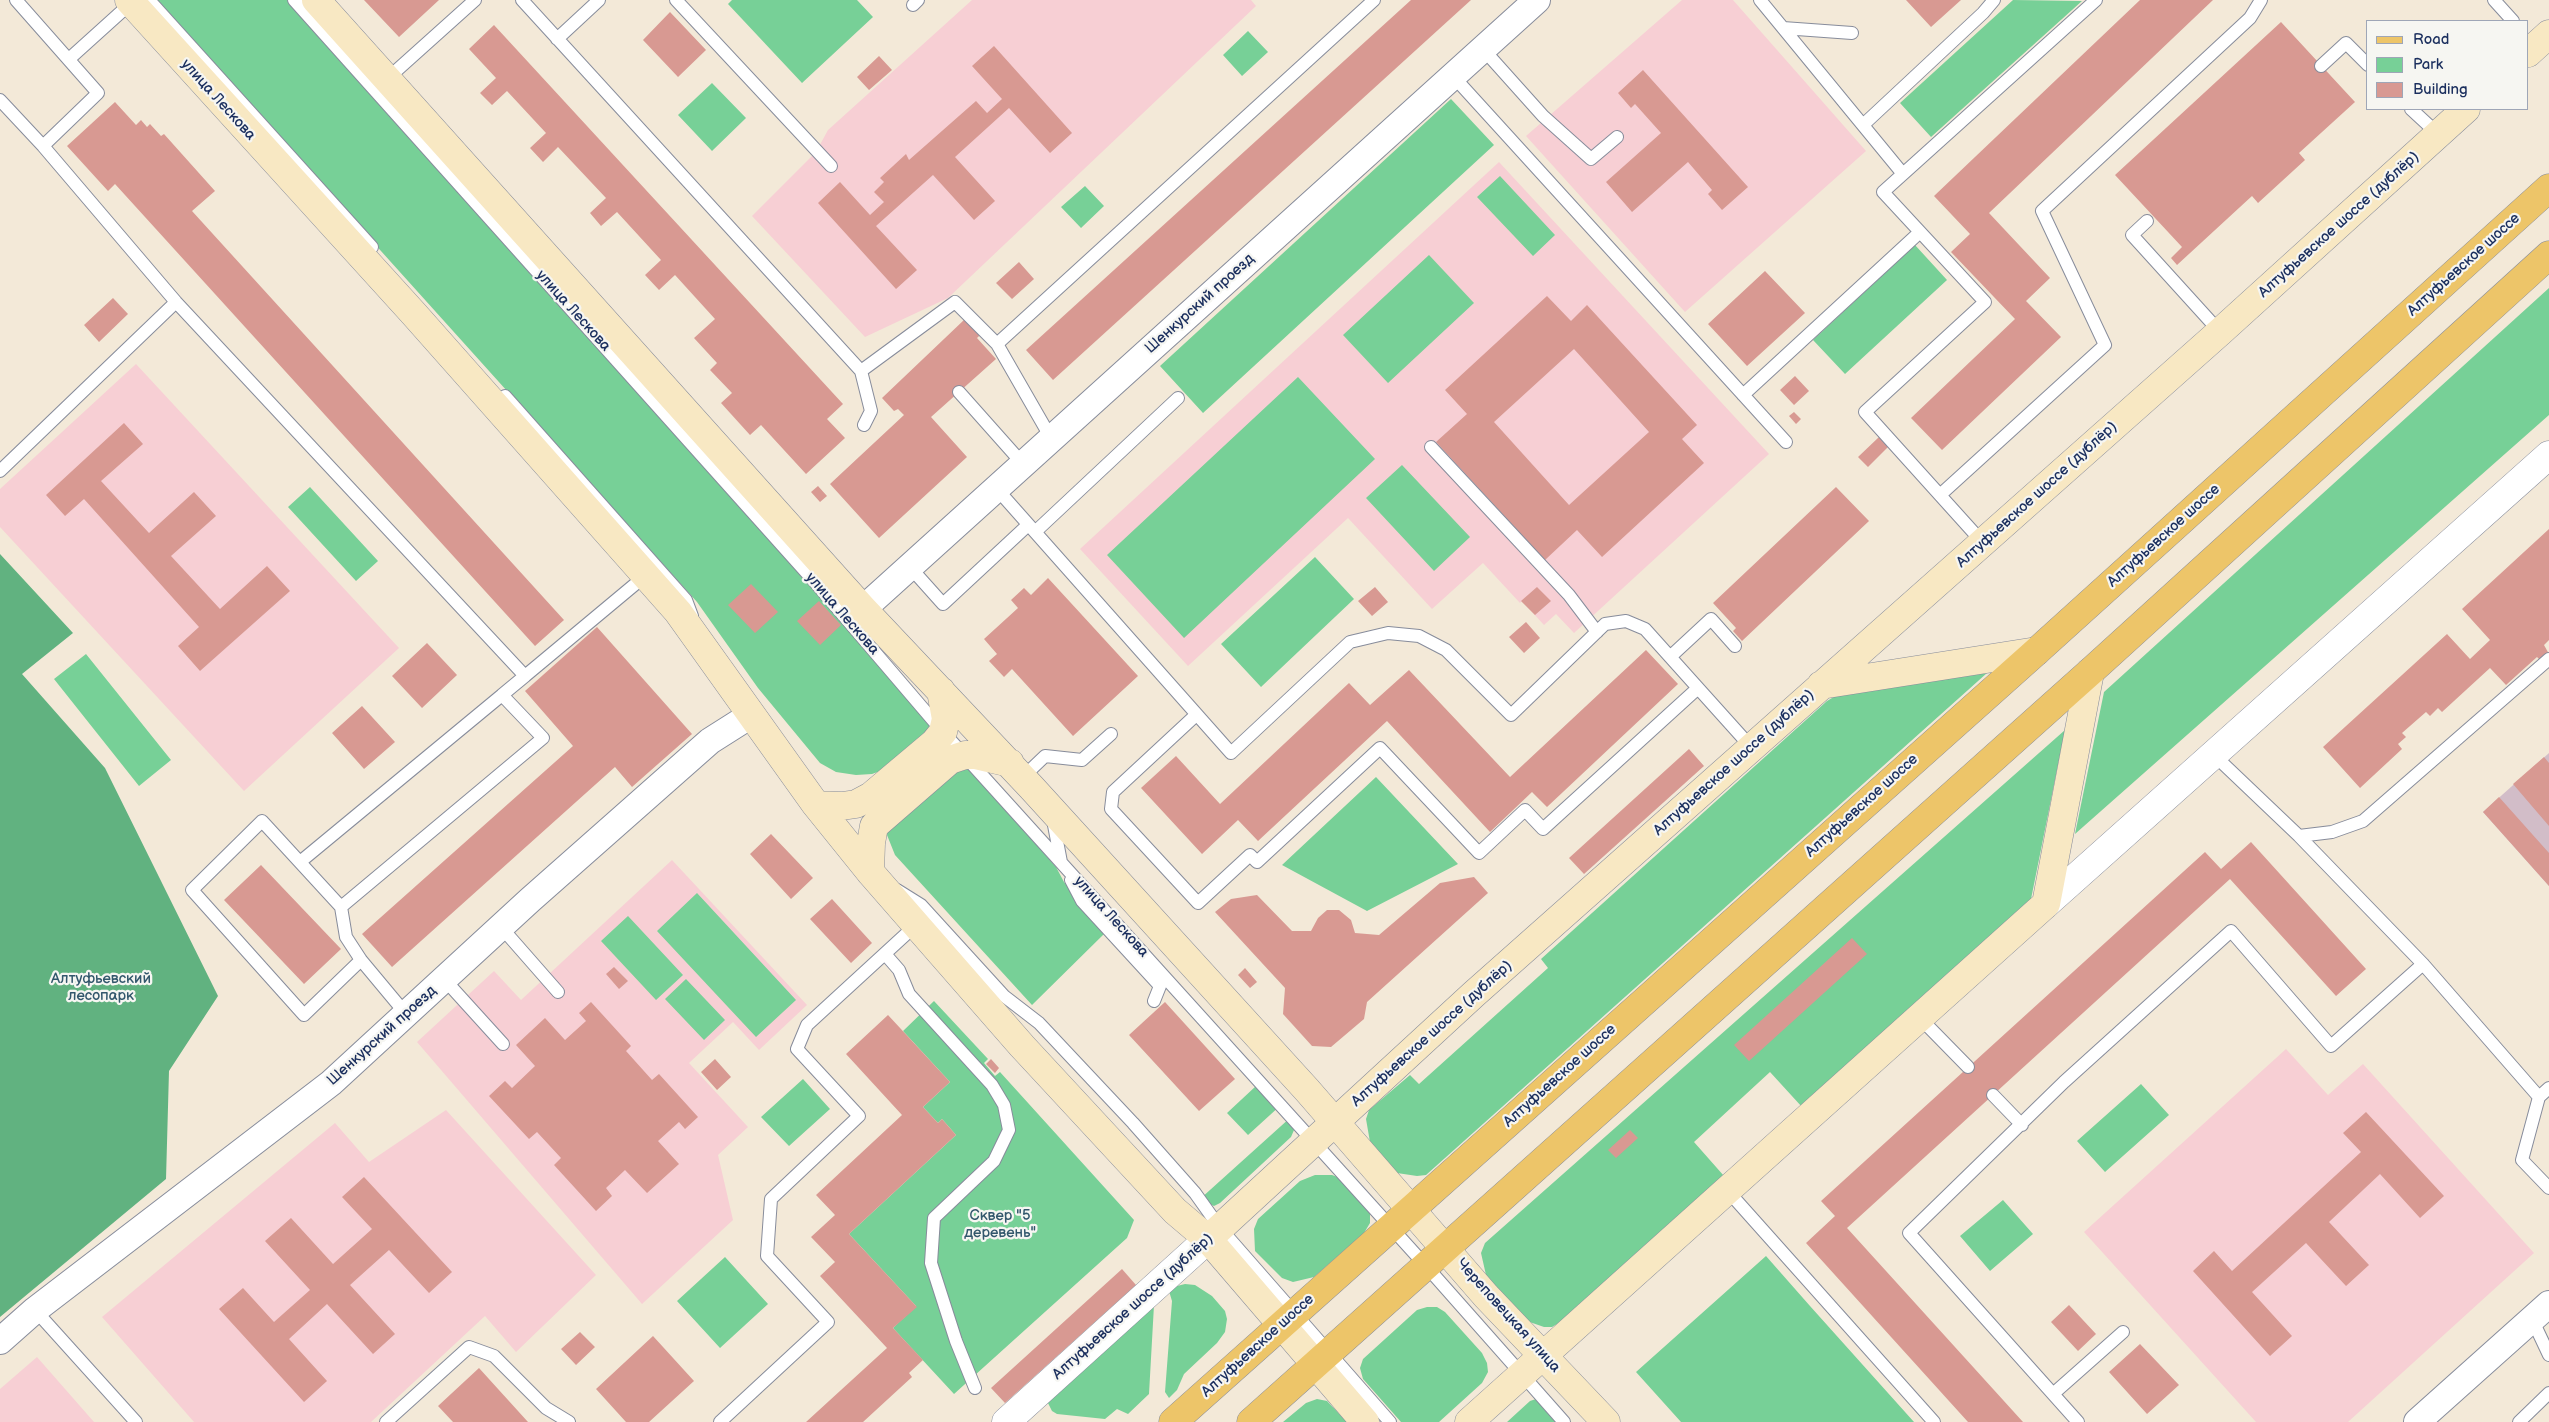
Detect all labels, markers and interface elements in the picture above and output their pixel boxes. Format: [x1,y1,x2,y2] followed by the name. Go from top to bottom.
[2366,20,2529,110] legend
[2413,30,2449,49] text: Road
[2413,55,2443,74] text: Park
[177,56,259,144] street label: улица Лескова
[2413,80,2468,99] text: Building
[2255,148,2423,302] street label: Алтуфьевское шоссе (дублёр)
[2404,210,2524,320] street label: Алтуфьевское шоссе
[1142,250,1258,358] street label: Шенкурский проезд
[532,267,614,355] street label: улица Лескова
[1953,418,2121,572] street label: Алтуфьевское шоссе (дублёр)
[2104,481,2224,591] street label: Алтуфьевское шоссе
[801,569,883,659] street label: улица Лескова
[1650,686,1818,840] street label: Алтуфьевское шоссе (дублёр)
[1802,751,1922,861] street label: Алтуфьевское шоссе
[1070,873,1152,961] street label: улица Лескова
[1348,957,1516,1111] street label: Алтуфьевское шоссе (дублёр)
[51,970,151,1005] park label: Алтуфьевский лесопарк
[324,982,440,1090] street label: Шенкурский проезд
[1500,1021,1620,1131] street label: Алтуфьевское шоссе
[964,1207,1036,1242] park label: Сквер "5 деревень"
[1049,1230,1217,1384] street label: Алтуфьевское шоссе (дублёр)
[1452,1255,1564,1377] street label: Череповецкая улица
[1198,1291,1318,1401] street label: Алтуфьевское шоссе

